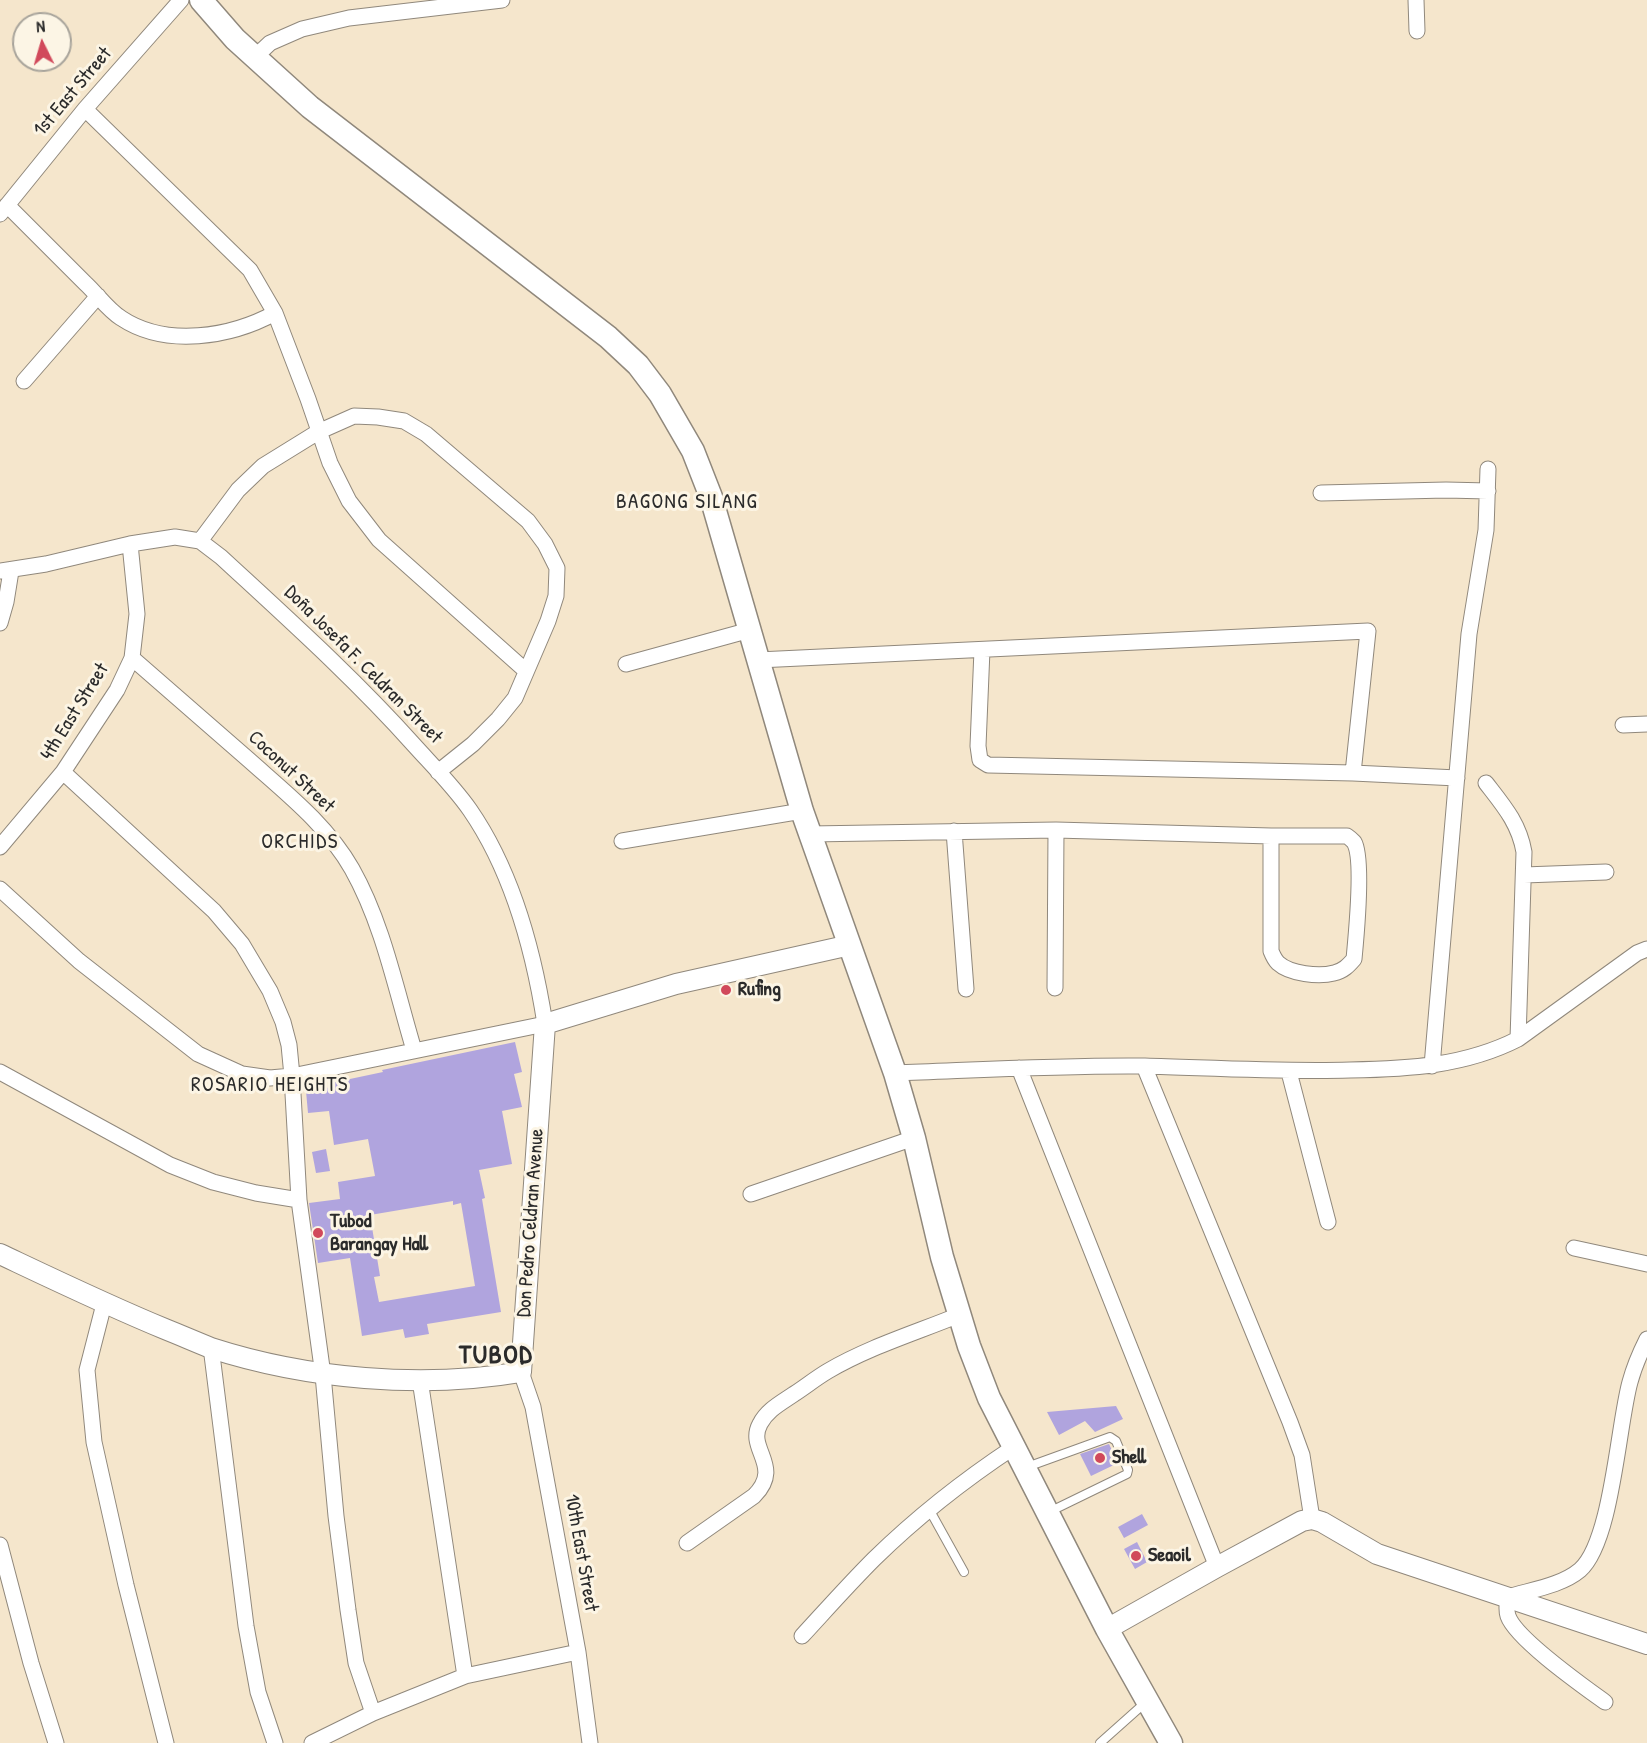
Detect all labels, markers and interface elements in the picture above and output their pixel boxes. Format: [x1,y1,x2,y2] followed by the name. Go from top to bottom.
[12,12,72,72] north arrow
[35,15,46,37] text: N
[29,43,117,141] street label: 1st East Street
[616,489,758,515] district label: BAGONG SILANG
[279,581,447,749] street label: Doña Josefa F. Celdran Street
[36,659,114,765] street label: 4th East Street
[243,726,339,818] street label: Coconut Street
[261,829,339,855] district label: ORCHIDS
[738,978,781,1002] place label: Rufing
[719,983,733,997] marker: Rufing
[191,1072,349,1098] district label: ROSARIO HEIGHTS
[512,1128,550,1318] street label: Don Pedro Celdran Avenue
[330,1210,428,1257] place label: Tubod Barangay Hall
[311,1226,325,1240] marker: Tubod Barangay Hall
[459,1340,533,1372] district label: TUBOD
[1112,1446,1146,1470] place label: Shell
[1093,1451,1107,1465] marker: Shell
[559,1493,603,1613] street label: 10th East Street
[1148,1544,1191,1568] place label: Seaoil
[1129,1549,1143,1563] marker: Seaoil

